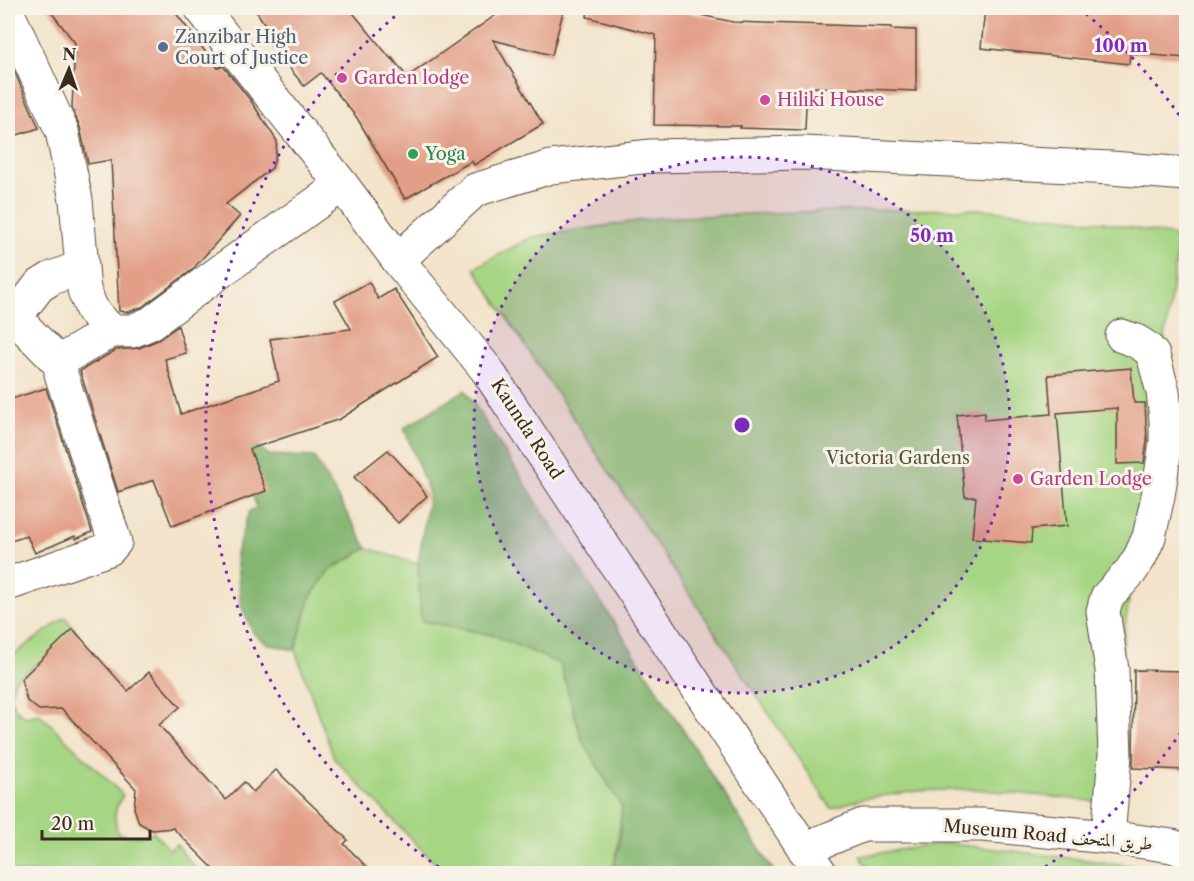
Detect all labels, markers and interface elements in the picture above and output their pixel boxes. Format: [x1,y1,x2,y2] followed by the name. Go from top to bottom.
[175,26,308,69] place label: Zanzibar High Court of Justice
[1094,35,1148,57] text: 100 m
[39,39,99,99] north arrow
[156,40,170,54] marker: Zanzibar High Court of Justice
[62,44,77,64] text: N
[354,67,469,89] place label: Garden lodge
[335,71,349,85] marker: Garden lodge
[777,89,884,111] place label: Hiliki House
[758,93,772,107] marker: Hiliki House
[424,143,466,165] place label: Yoga
[406,147,420,161] marker: Yoga
[910,225,954,247] text: 50 m
[486,375,568,483] street label: Kaunda Road
[732,415,752,435] centre of rings
[825,447,970,469] park label: Victoria Gardens
[1030,468,1152,490] place label: Garden Lodge
[1011,472,1025,486] marker: Garden Lodge
[42,803,150,841] scale bar
[51,813,95,835] text: 20 m
[942,815,1154,856] street label: Museum Road طريق المتحف

